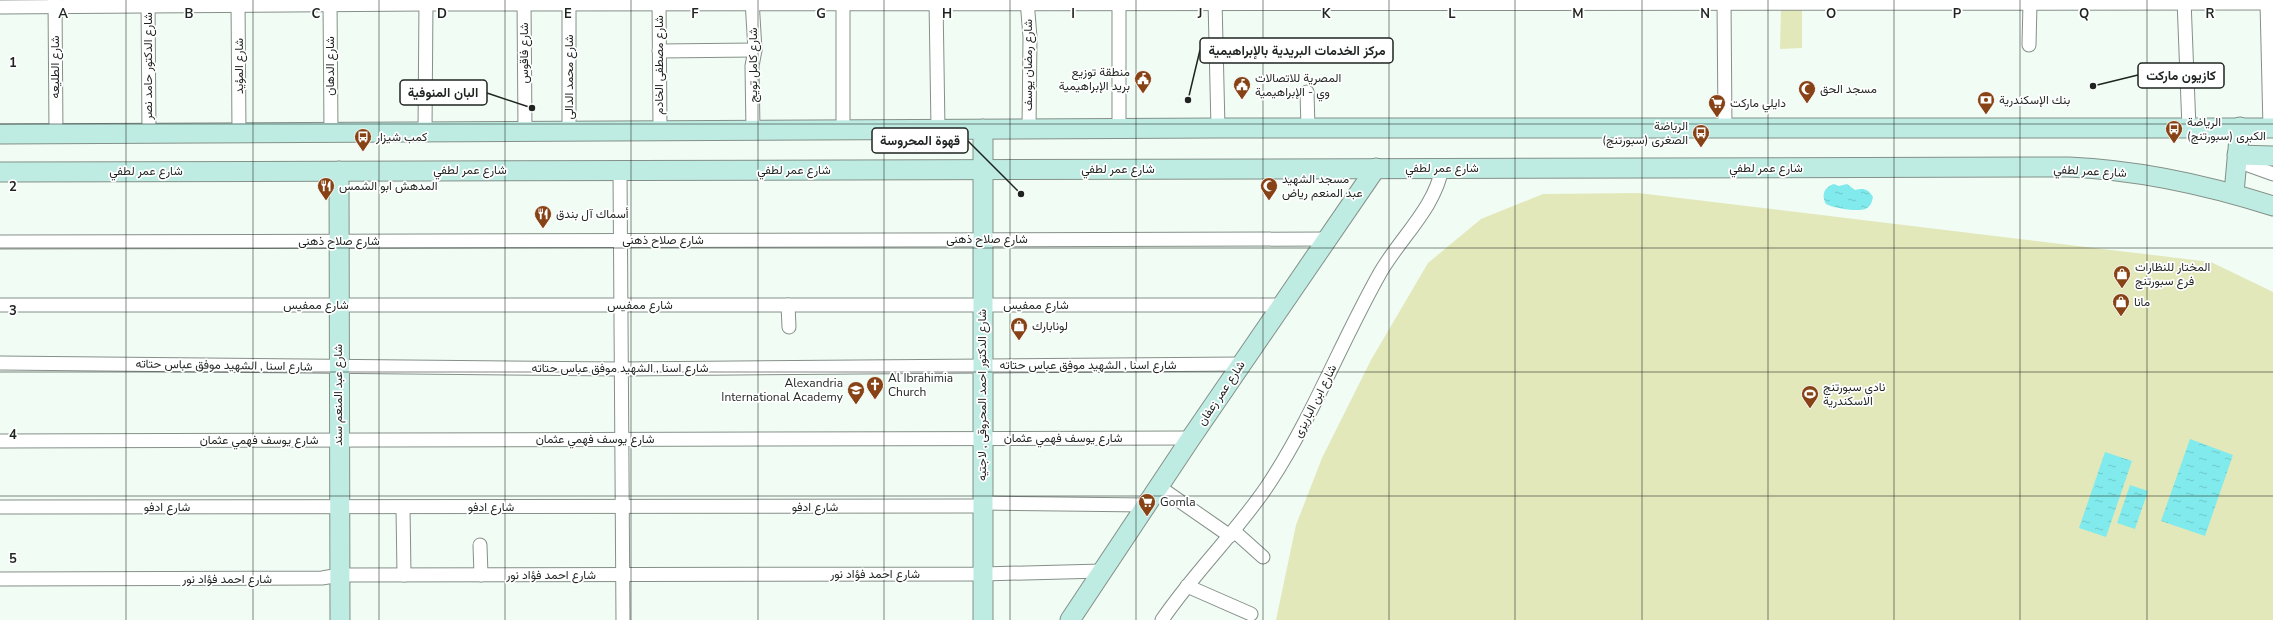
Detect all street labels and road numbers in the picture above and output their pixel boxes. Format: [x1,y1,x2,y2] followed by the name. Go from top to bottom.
[140,12,157,121] street label: شارع الدكتور حامد نصر
[651,15,668,115] street label: شارع مصطفى الخادم
[1020,19,1037,111] street label: شارع رمضان يوسف
[516,23,533,83] street label: شارع فاقوس
[745,28,762,102] street label: شارع كامل تويج
[561,35,578,119] street label: شارع محمد الدالى
[47,36,64,98] street label: شارع الطليعه
[322,36,339,96] street label: شارع الدهان
[231,38,248,94] street label: شارع المؤيد
[1405,160,1479,178] street label: شارع عمر لطفي
[1729,160,1803,178] street label: شارع عمر لطفي
[1081,161,1155,179] street label: شارع عمر لطفي
[2053,161,2127,183] street label: شارع عمر لطفي
[433,162,507,180] street label: شارع عمر لطفي
[757,162,831,180] street label: شارع عمر لطفي
[109,163,183,181] street label: شارع عمر لطفي
[946,231,1028,248] street label: شارع صلاح ذهنى
[622,232,704,249] street label: شارع صلاح ذهنى
[298,233,380,250] street label: شارع صلاح ذهنى
[283,297,349,314] street label: شارع ممفيس
[607,297,673,314] street label: شارع ممفيس
[1003,297,1069,314] street label: شارع ممفيس
[974,309,991,481] street label: شارع الدكتور احمد المحروقى , لاجتيه
[330,344,347,446] street label: شارع عبد المنعم سند
[135,355,313,376] street label: شارع اسنا , الشهيد موفق عباس حتاته
[999,357,1177,374] street label: شارع اسنا , الشهيد موفق عباس حتاته
[1193,358,1249,429] street label: شارع عمر زعفان
[531,360,709,377] street label: شارع اسنا , الشهيد موفق عباس حتاته
[1290,362,1341,441] street label: شارع ابن الباريزى
[1004,430,1122,448] street label: شارع يوسف فهمي عثمان
[536,431,654,449] street label: شارع يوسف فهمي عثمان
[200,432,318,450] street label: شارع يوسف فهمي عثمان
[144,499,190,516] street label: شارع ادفو
[468,499,514,516] street label: شارع ادفو
[792,499,838,516] street label: شارع ادفو
[829,566,920,583] street label: شارع احمد فؤاد نور
[505,567,596,584] street label: شارع احمد فؤاد نور
[181,571,272,588] street label: شارع احمد فؤاد نور

